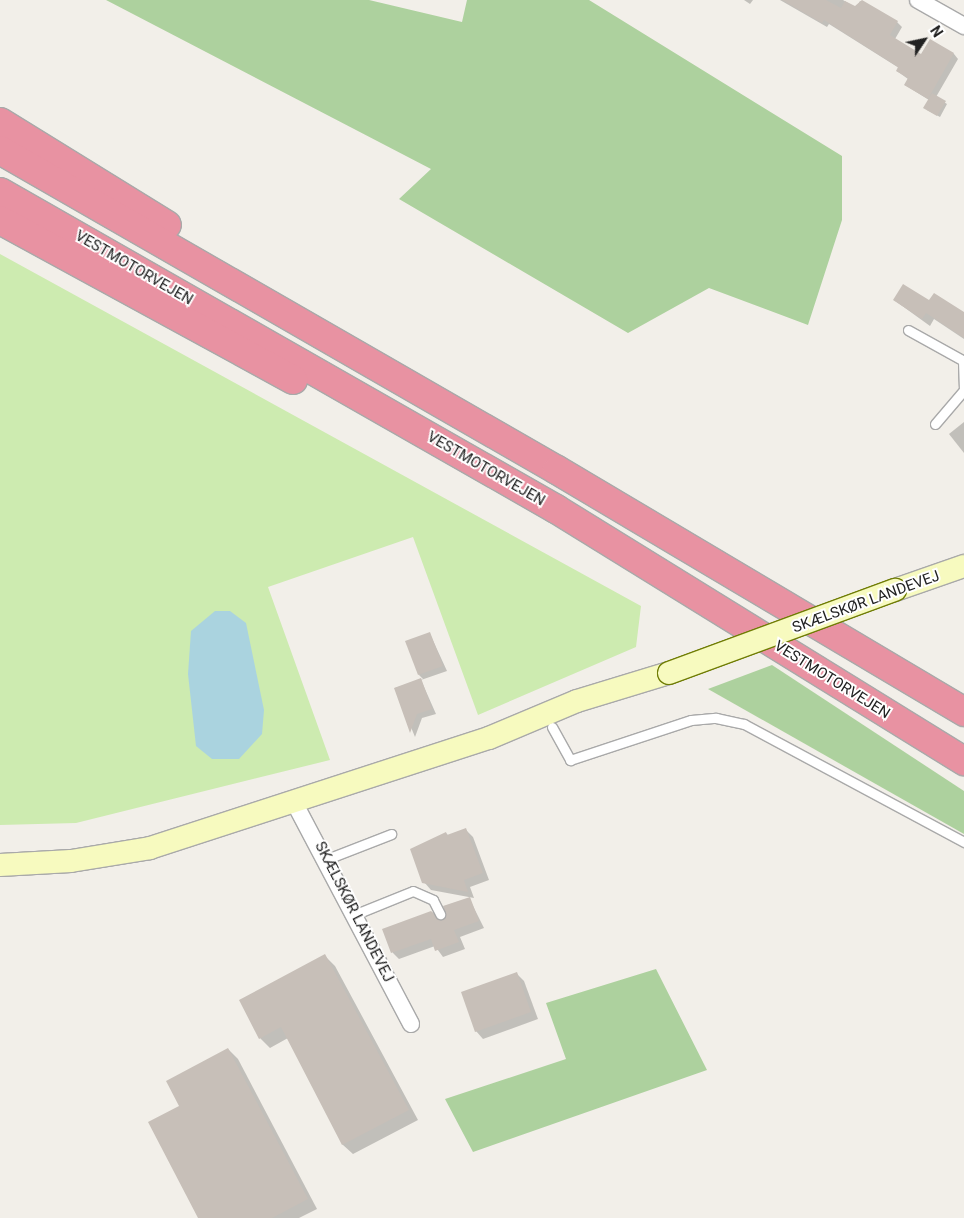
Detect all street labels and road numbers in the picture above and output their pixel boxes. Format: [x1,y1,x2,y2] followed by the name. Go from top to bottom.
[72,227,196,309] street label: VESTMOTORVEJEN
[424,428,548,510] street label: VESTMOTORVEJEN
[790,567,942,637] street label: SKÆLSKØR LANDEVEJ
[771,637,893,723] street label: VESTMOTORVEJEN
[311,839,397,985] street label: SKÆLSKØR LANDEVEJ

